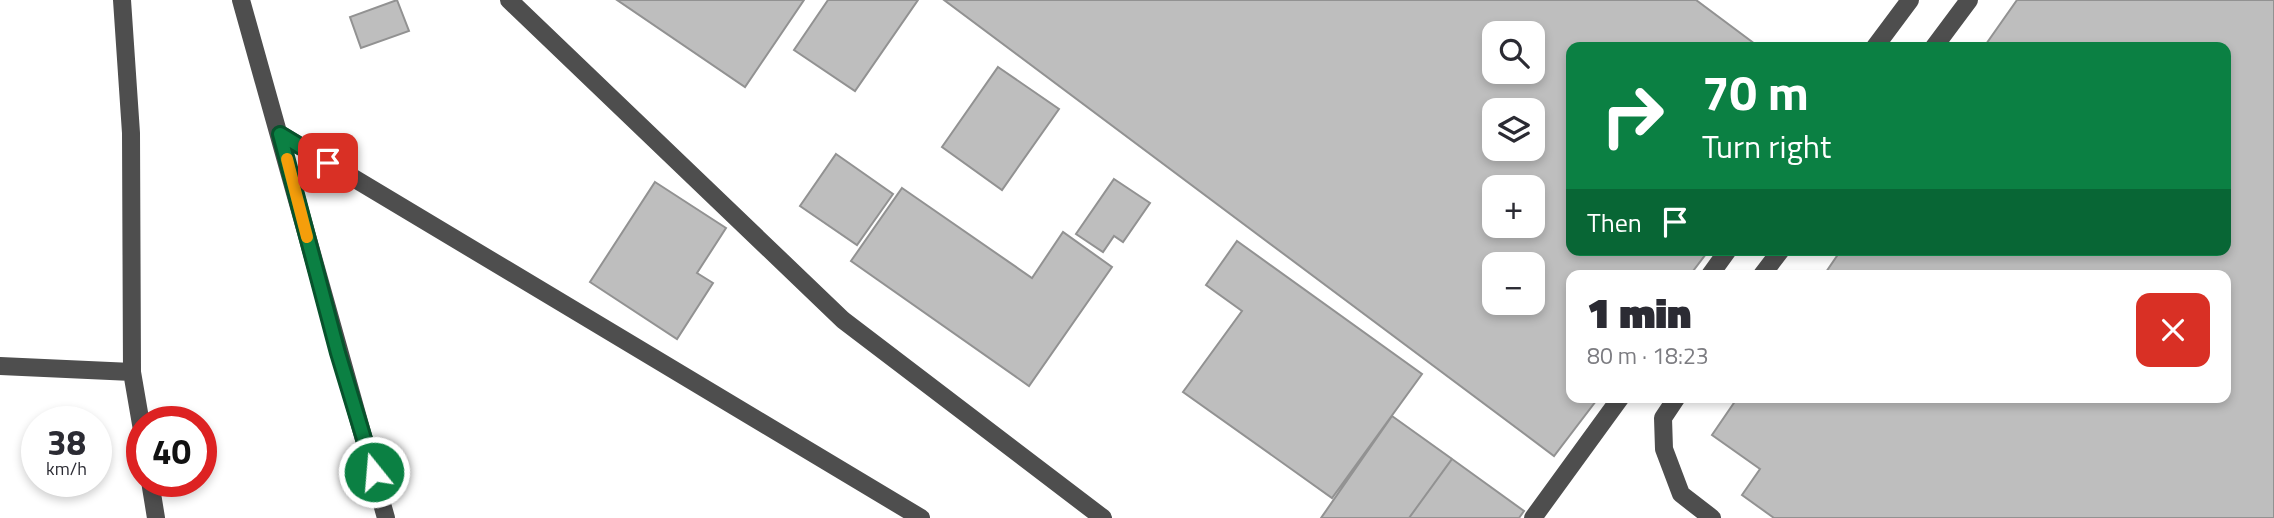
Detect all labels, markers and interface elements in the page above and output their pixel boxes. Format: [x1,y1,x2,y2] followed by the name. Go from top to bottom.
[1482,21,1545,315] map controls
[1482,21,1545,84] button: search
[1702,54,1809,129] text: 70 m
[1587,70,1678,161] icon: right
[1482,98,1545,161] button: layers
[1702,122,1831,170] text: Turn right
[298,133,358,193] pin
[309,144,347,182] icon: arrive
[1482,175,1545,238] button: +
[1587,203,1642,242] text: Then
[1656,203,1694,241] icon: arrive
[1482,252,1545,315] button: −
[1587,280,1691,344] text: 1 min
[2136,293,2210,367] button: close
[1587,338,1709,373] text: 80 m · 18:23
[126,406,217,497] speed limit sign: 40
[47,415,86,469] text: 38
[337,435,411,509] position arrow
[46,455,87,482] text: km/h

